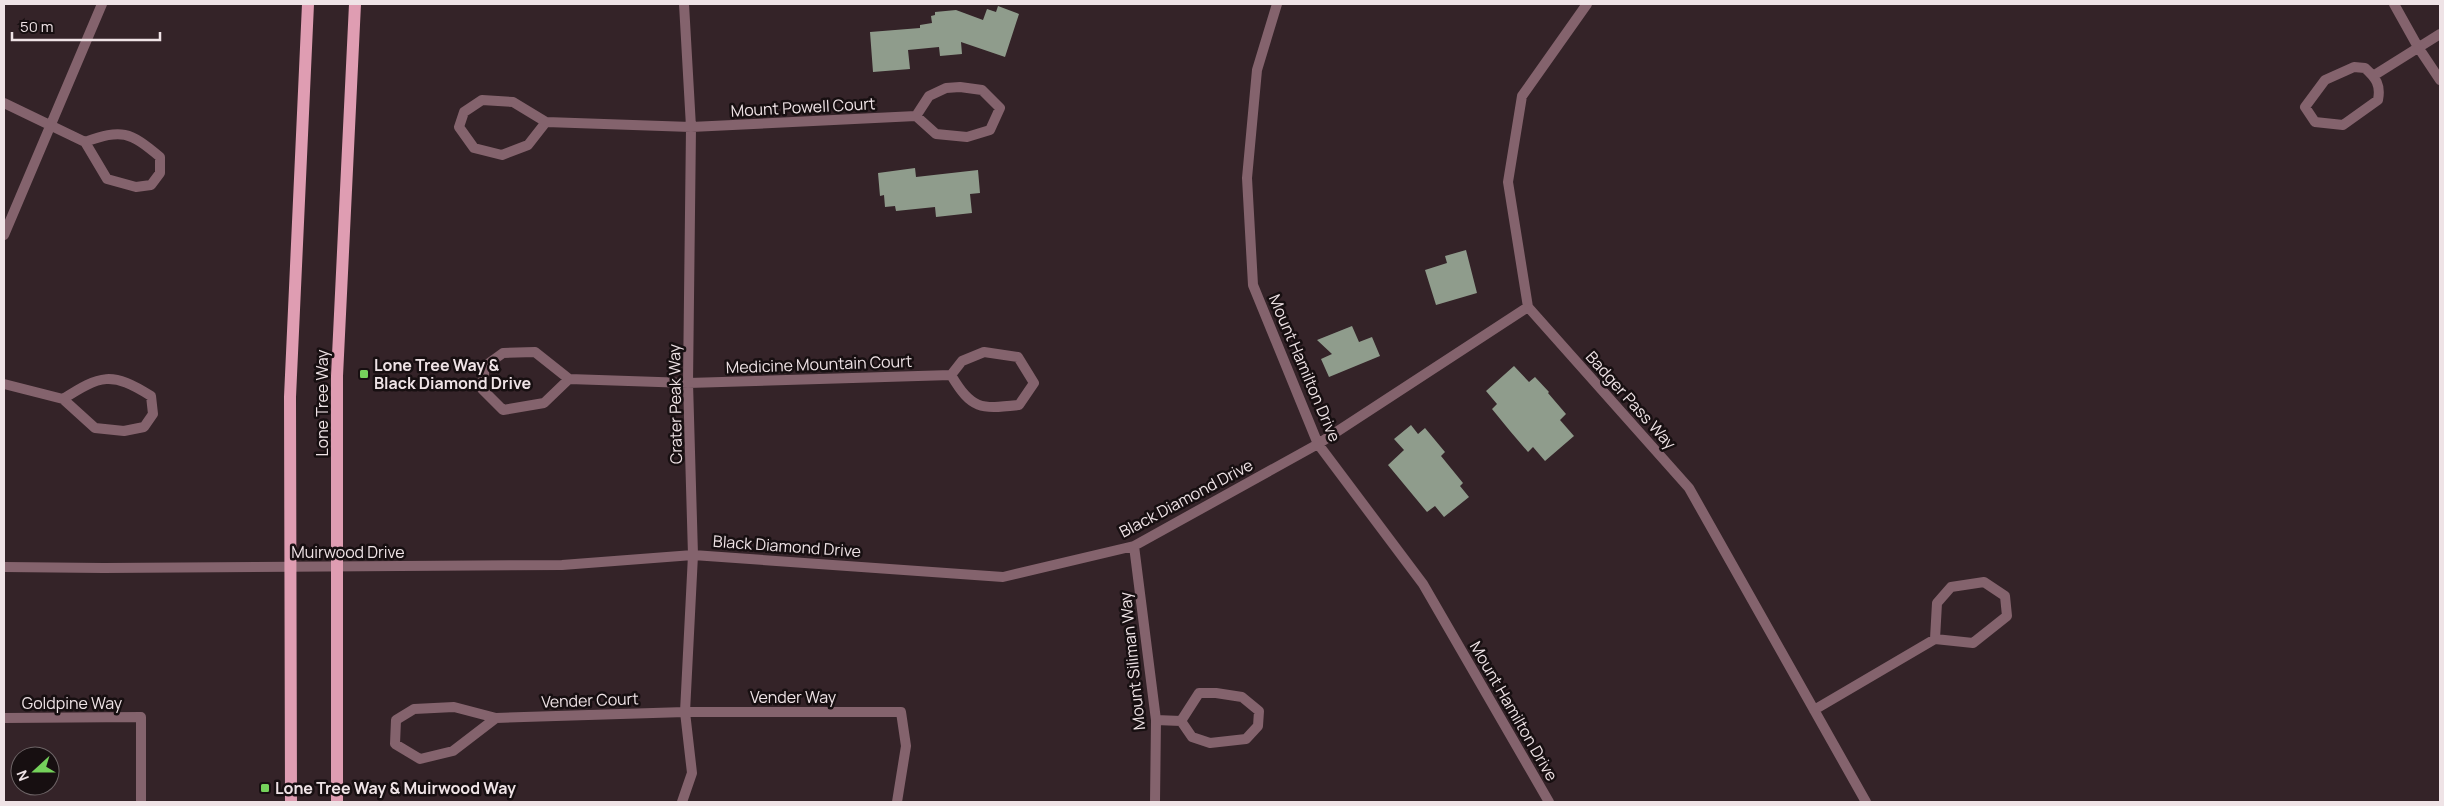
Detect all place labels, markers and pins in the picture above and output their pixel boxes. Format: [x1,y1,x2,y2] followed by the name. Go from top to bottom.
[374,354,531,394] place label: Lone Tree Way & Black Diamond Drive
[358,368,370,380] marker: Lone Tree Way & Black Diamond Drive
[275,777,516,799] place label: Lone Tree Way & Muirwood Way
[259,782,271,794] marker: Lone Tree Way & Muirwood Way

